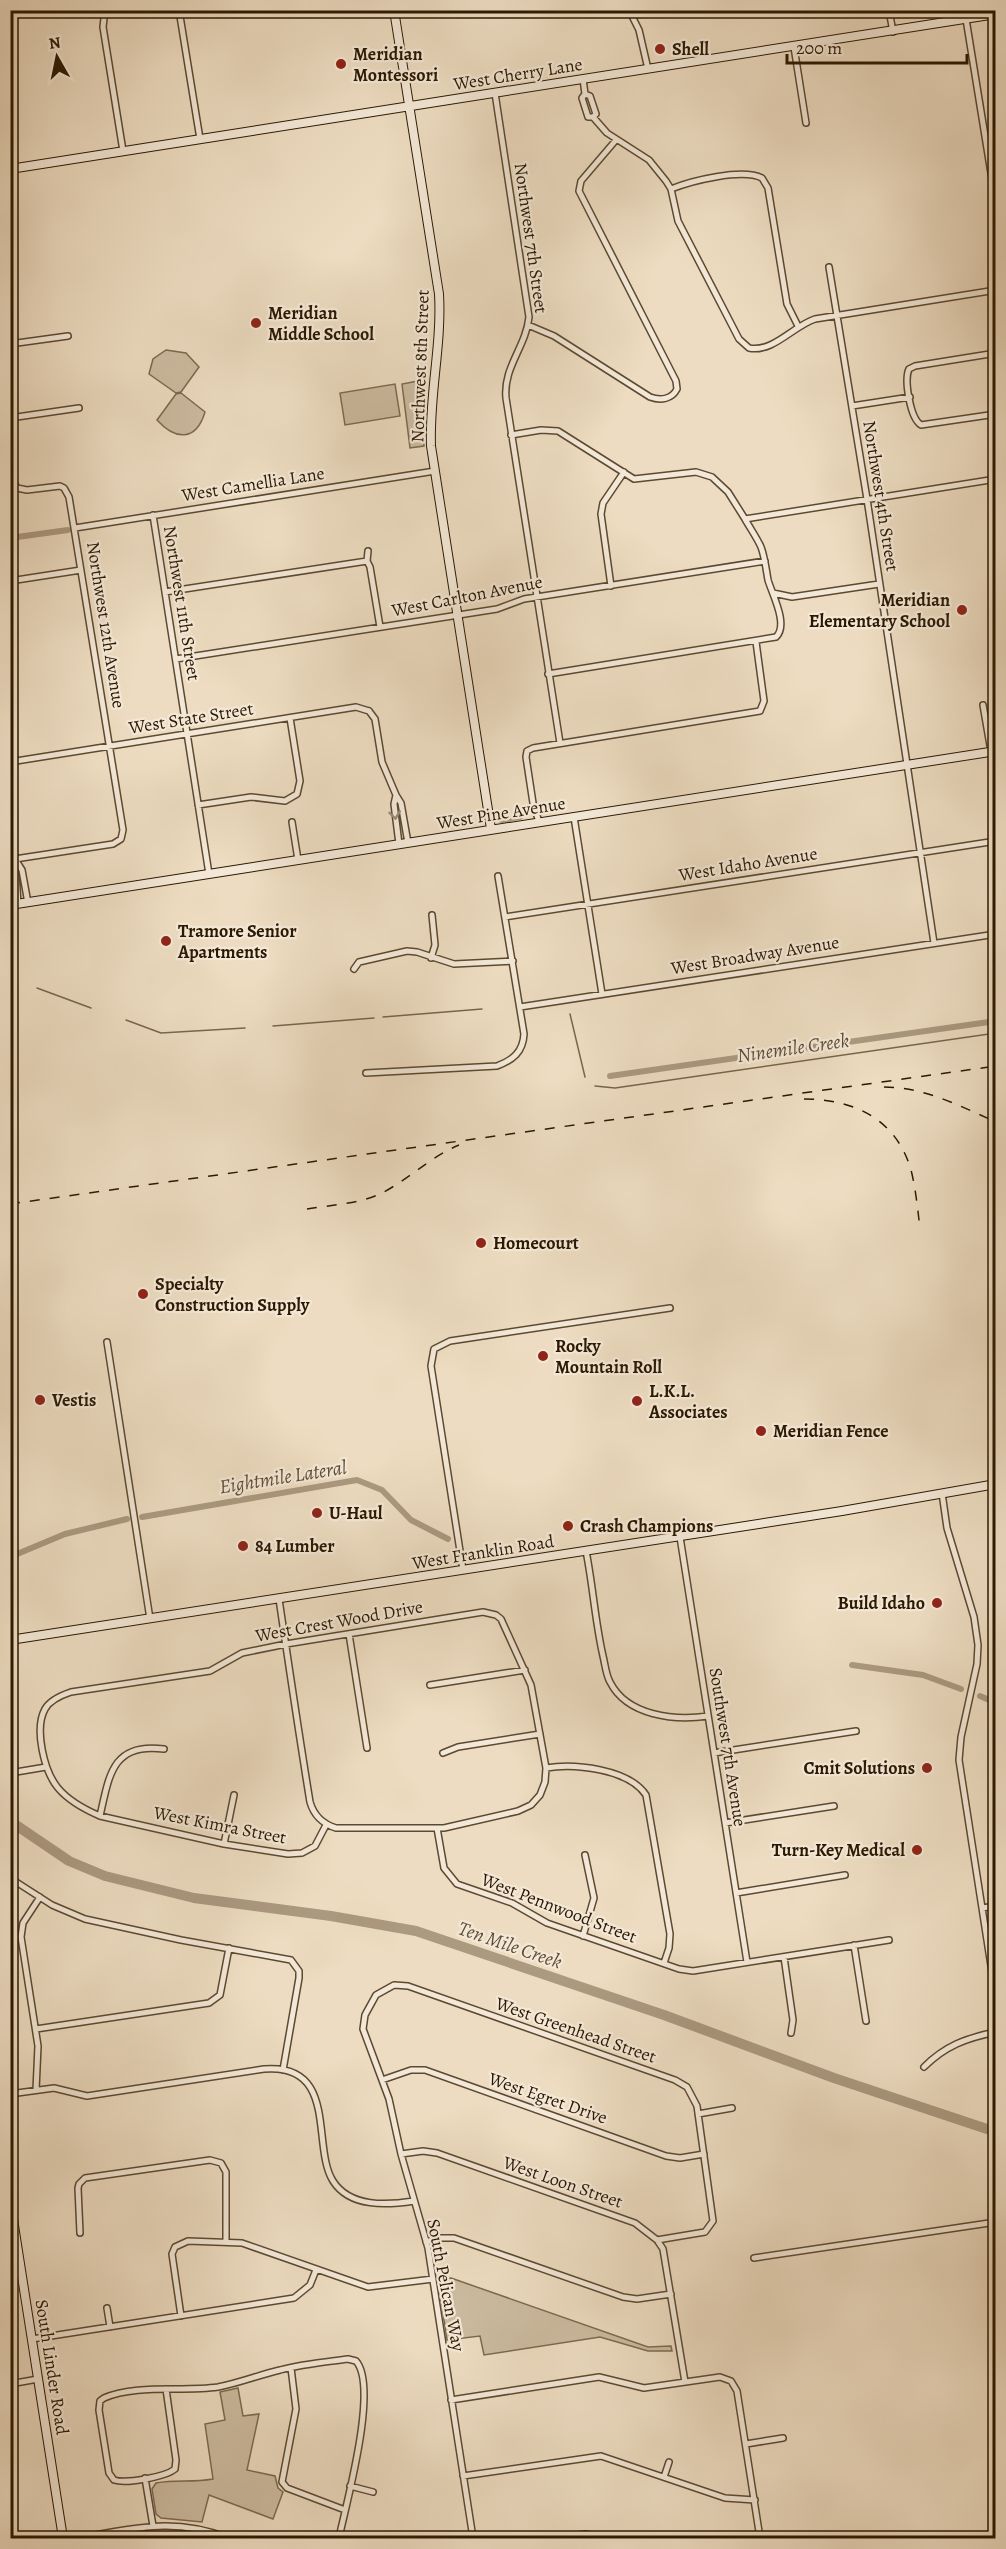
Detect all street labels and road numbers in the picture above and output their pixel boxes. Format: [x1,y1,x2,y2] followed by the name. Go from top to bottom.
[451,52,584,96] street label: West Cherry Lane
[509,161,553,315] street label: Northwest 7th Street
[405,289,435,443] street label: Northwest 8th Street
[857,419,905,573] street label: Northwest 4th Street
[179,461,326,507] street label: West Camellia Lane
[158,524,206,682] street label: Northwest 11th Street
[81,540,131,710] street label: Northwest 12th Avenue
[389,570,544,623] street label: West Carlton Avenue
[126,696,255,740] street label: West State Street
[434,791,567,835] street label: West Pine Avenue
[676,841,819,887] street label: West Idaho Avenue
[668,930,841,980] street label: West Broadway Avenue
[409,1529,556,1575] street label: West Franklin Road
[252,1594,425,1648] street label: West Crest Wood Drive
[704,1666,752,1828] street label: Southwest 7th Avenue
[151,1800,288,1850] street label: West Kimra Street
[477,1867,640,1949] street label: West Pennwood Street
[492,1991,659,2069] street label: West Greenhead Street
[485,2066,610,2130] street label: West Egret Drive
[499,2150,626,2214] street label: West Loon Street
[421,2217,471,2354] street label: South Pelican Way
[29,2298,75,2437] street label: South Linder Road

